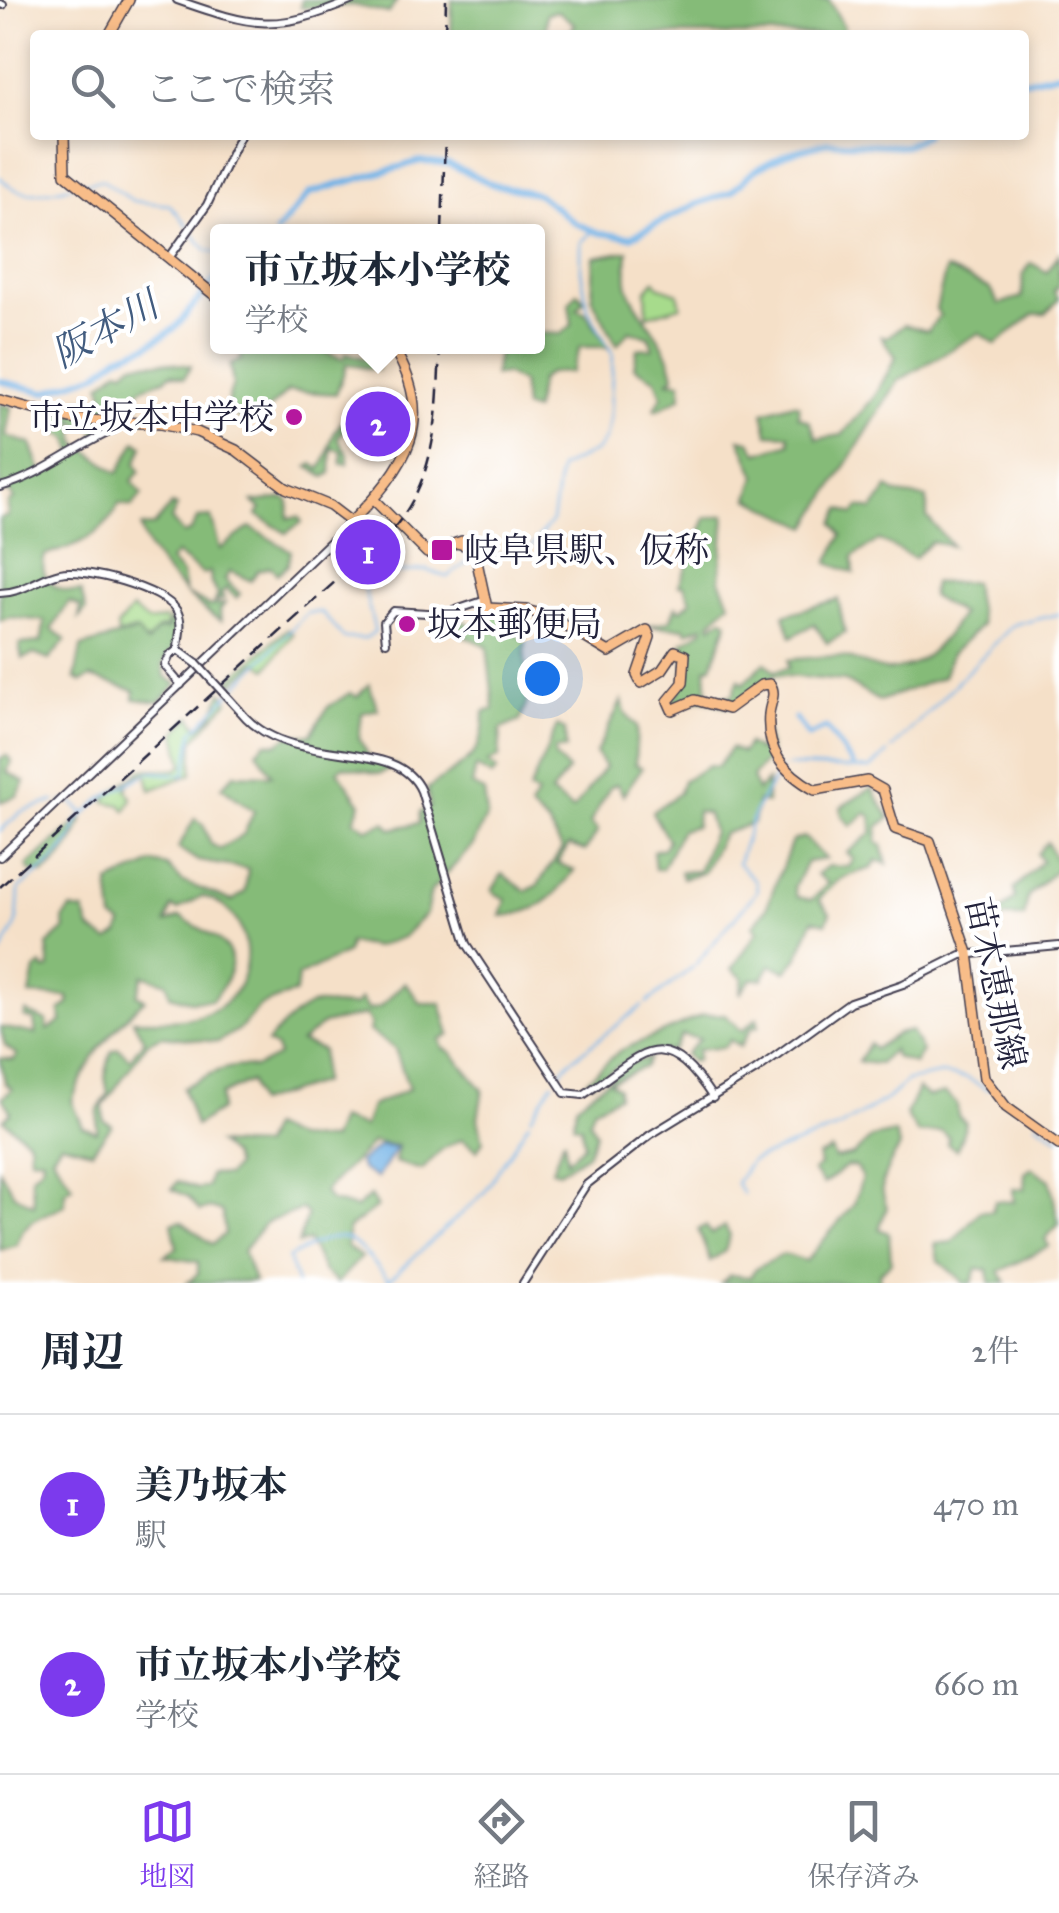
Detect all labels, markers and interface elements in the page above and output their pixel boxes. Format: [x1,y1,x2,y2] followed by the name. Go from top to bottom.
[30,30,1029,140] search box
[65,58,120,113] icon: search
[145,66,335,112] text: ここで検索
[210,224,545,354] popup
[244,247,511,293] text: 市立坂本小学校
[44,279,169,377] water label: 阪本川
[244,301,309,340] text: 学校
[346,386,410,462] pin: 2
[29,396,274,439] place label: 市立坂本中学校
[283,406,305,428] marker: 市立坂本中学校
[336,514,400,590] pin: 1
[464,529,709,572] place label: 岐阜県駅、仮称
[429,537,455,563] marker: 岐阜県駅、仮称
[427,603,602,646] place label: 坂本郵便局
[396,613,418,635] marker: 坂本郵便局
[517,653,568,704] your location
[956,893,1035,1073] street label: 苗木恵那線
[40,1326,124,1378] text: 周辺
[971,1332,1019,1371] text: 2件
[135,1462,287,1508] text: 美乃坂本
[66,1485,79,1524] text: 1
[933,1485,1019,1524] text: 470 m
[135,1516,167,1555] text: 駅
[135,1642,401,1688] text: 市立坂本小学校
[65,1665,80,1704] text: 2
[934,1665,1019,1704] text: 660 m
[135,1696,199,1735] text: 学校
[139,1794,195,1894] tab: 地図
[473,1794,530,1894] tab: 経路
[808,1794,920,1894] tab: 保存済み

